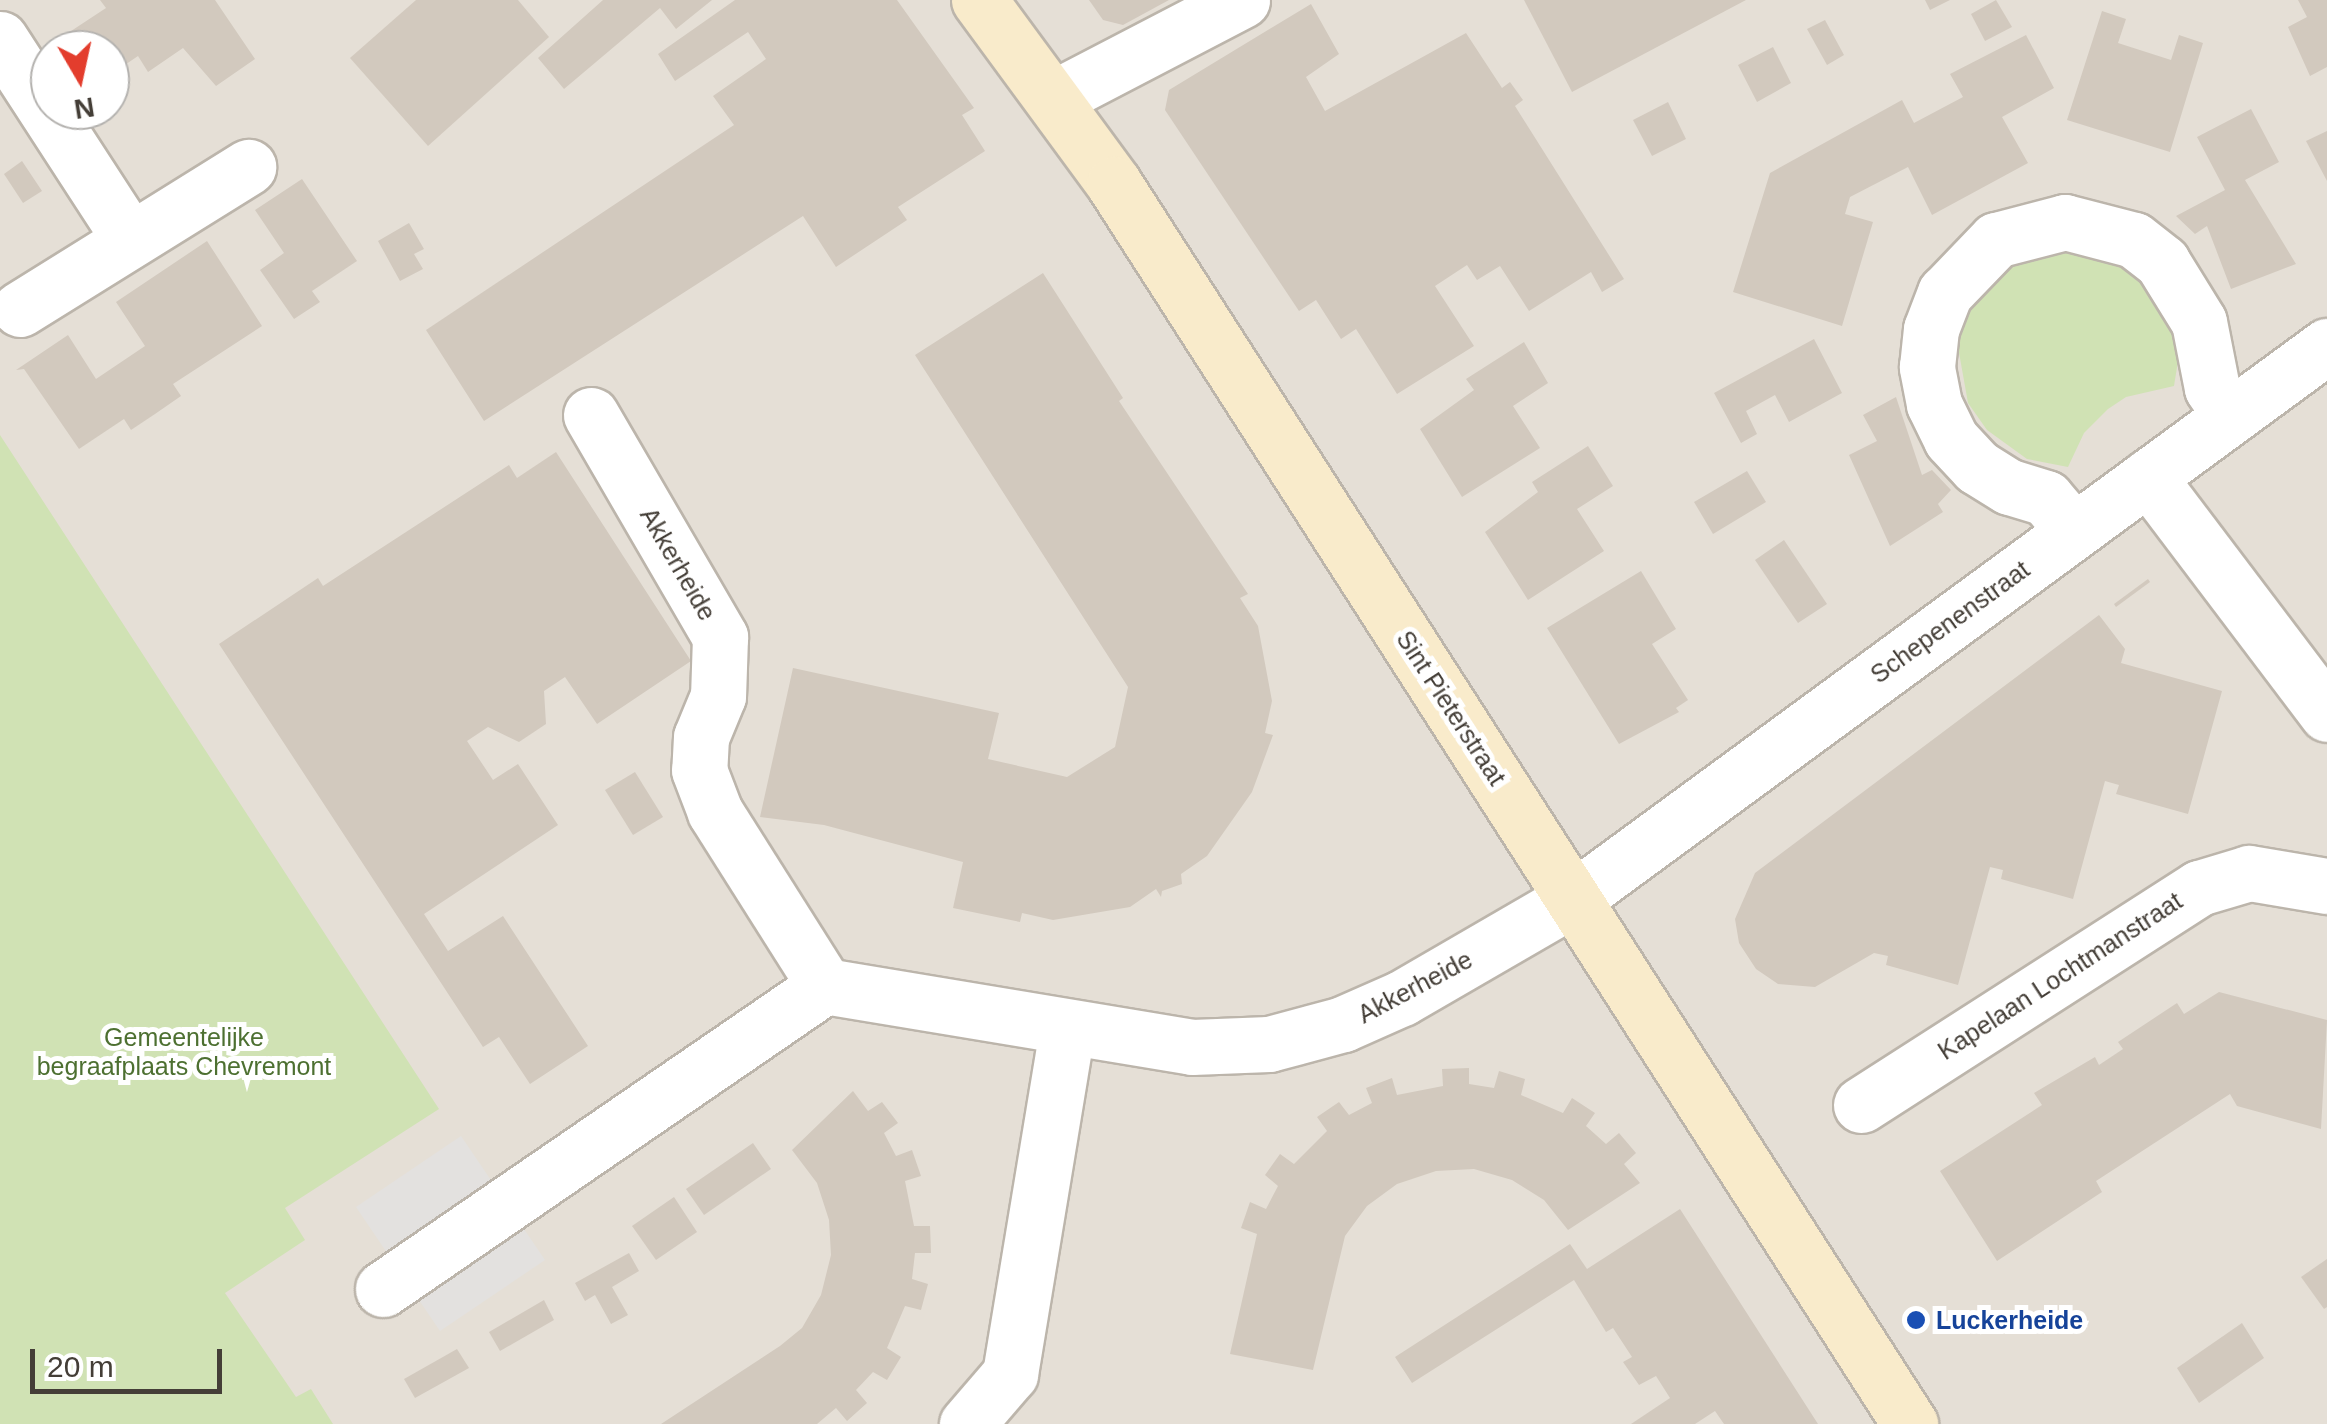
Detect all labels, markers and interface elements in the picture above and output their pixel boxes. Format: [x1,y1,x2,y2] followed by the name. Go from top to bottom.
[30,30,130,130] north arrow
[72,91,97,125] text: N
[634,502,722,626] street label: Akkerheide
[1865,554,2035,690] street label: Schepenenstraat
[1390,625,1512,791] street label: Sint Pieterstraat
[1932,886,2188,1066] street label: Kapelaan Lochtmanstraat
[1353,944,1477,1030] street label: Akkerheide
[37,1023,331,1082] park label: Gemeentelijke begraafplaats Chevremont
[1936,1305,2083,1335] place label: Luckerheide
[1905,1309,1927,1331] marker: Luckerheide
[35,1329,228,1391] scale bar
[47,1350,114,1383] text: 20 m

